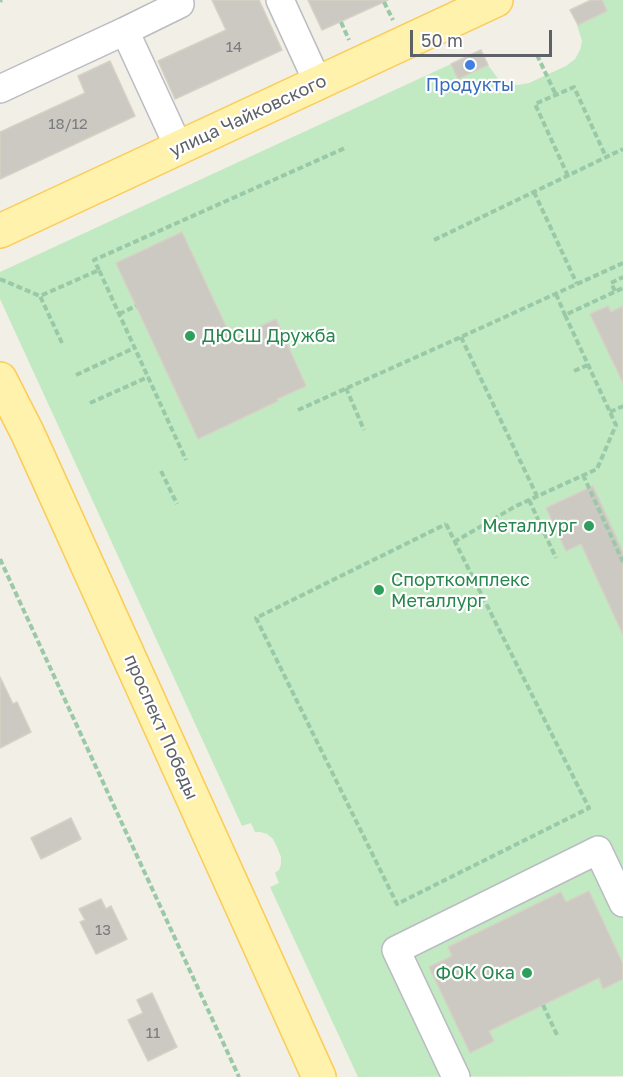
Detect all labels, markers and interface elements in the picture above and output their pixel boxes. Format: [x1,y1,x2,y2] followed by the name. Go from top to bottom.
[413,18,556,56] scale bar
[421,29,463,51] text: 50 m
[226,38,242,56] house number: 14
[463,58,477,72] marker: Продукты
[166,70,330,162] street label: улица Чайковского
[426,74,514,96] place label: Продукты
[48,115,88,133] house number: 18/12
[202,325,336,347] place label: ДЮСШ Дружба
[183,329,197,343] marker: ДЮСШ Дружба
[482,515,577,537] place label: Металлург
[582,519,596,533] marker: Металлург
[391,569,530,612] place label: Спорткомплекс Металлург
[372,583,386,597] marker: Спорткомплекс Металлург
[119,651,203,803] street label: проспект Победы
[95,921,111,939] house number: 13
[435,962,515,984] place label: ФОК Ока
[520,966,534,980] marker: ФОК Ока
[146,1024,160,1042] house number: 11

